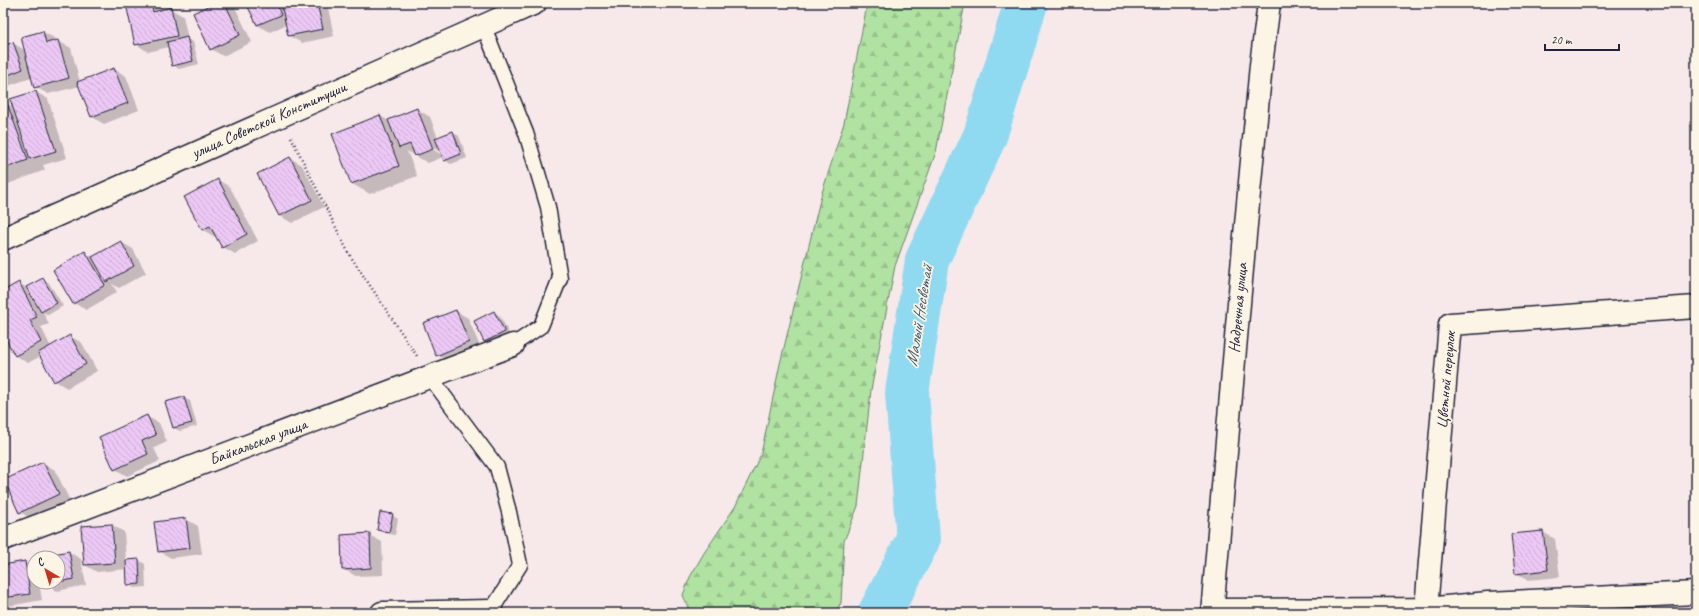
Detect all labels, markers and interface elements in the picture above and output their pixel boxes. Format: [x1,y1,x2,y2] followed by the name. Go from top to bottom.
[1545,26,1619,52] scale bar
[1551,32,1573,48] text: 20 m
[188,76,350,164] street label: улица Советской Конституции
[901,260,938,368] water label: Малый Несветай
[1224,261,1252,354] street label: Надречная улица
[1432,329,1460,429] street label: Цветной переулок
[206,414,311,470] street label: Байкальская улица
[26,550,66,590] north arrow
[33,554,48,569] text: С

